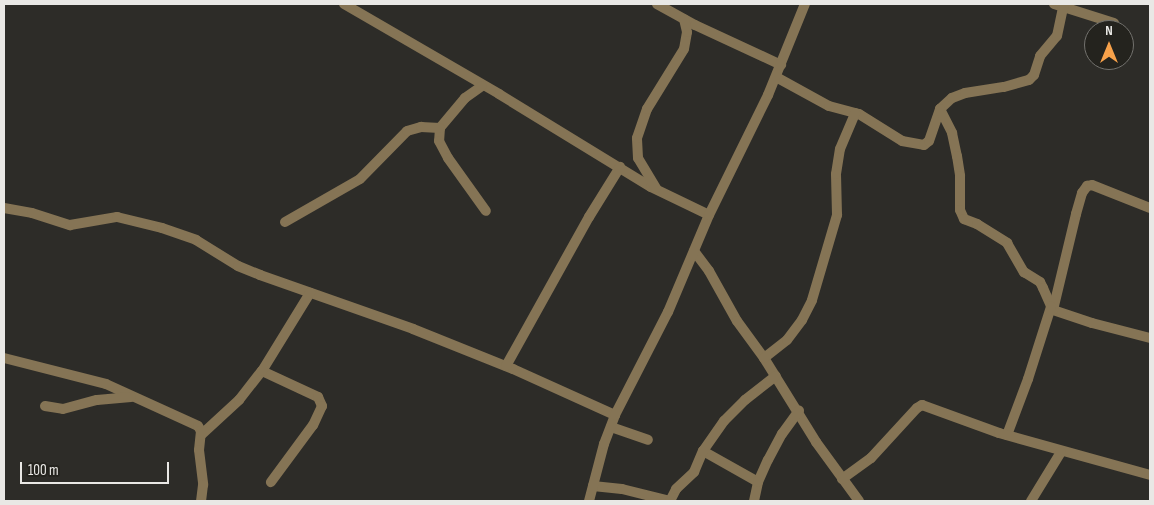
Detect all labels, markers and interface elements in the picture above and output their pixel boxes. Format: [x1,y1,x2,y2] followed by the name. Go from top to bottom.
[1084,20,1134,70] north arrow
[1105,22,1113,39] text: N
[22,452,171,484] scale bar
[28,461,59,480] text: 100 m

